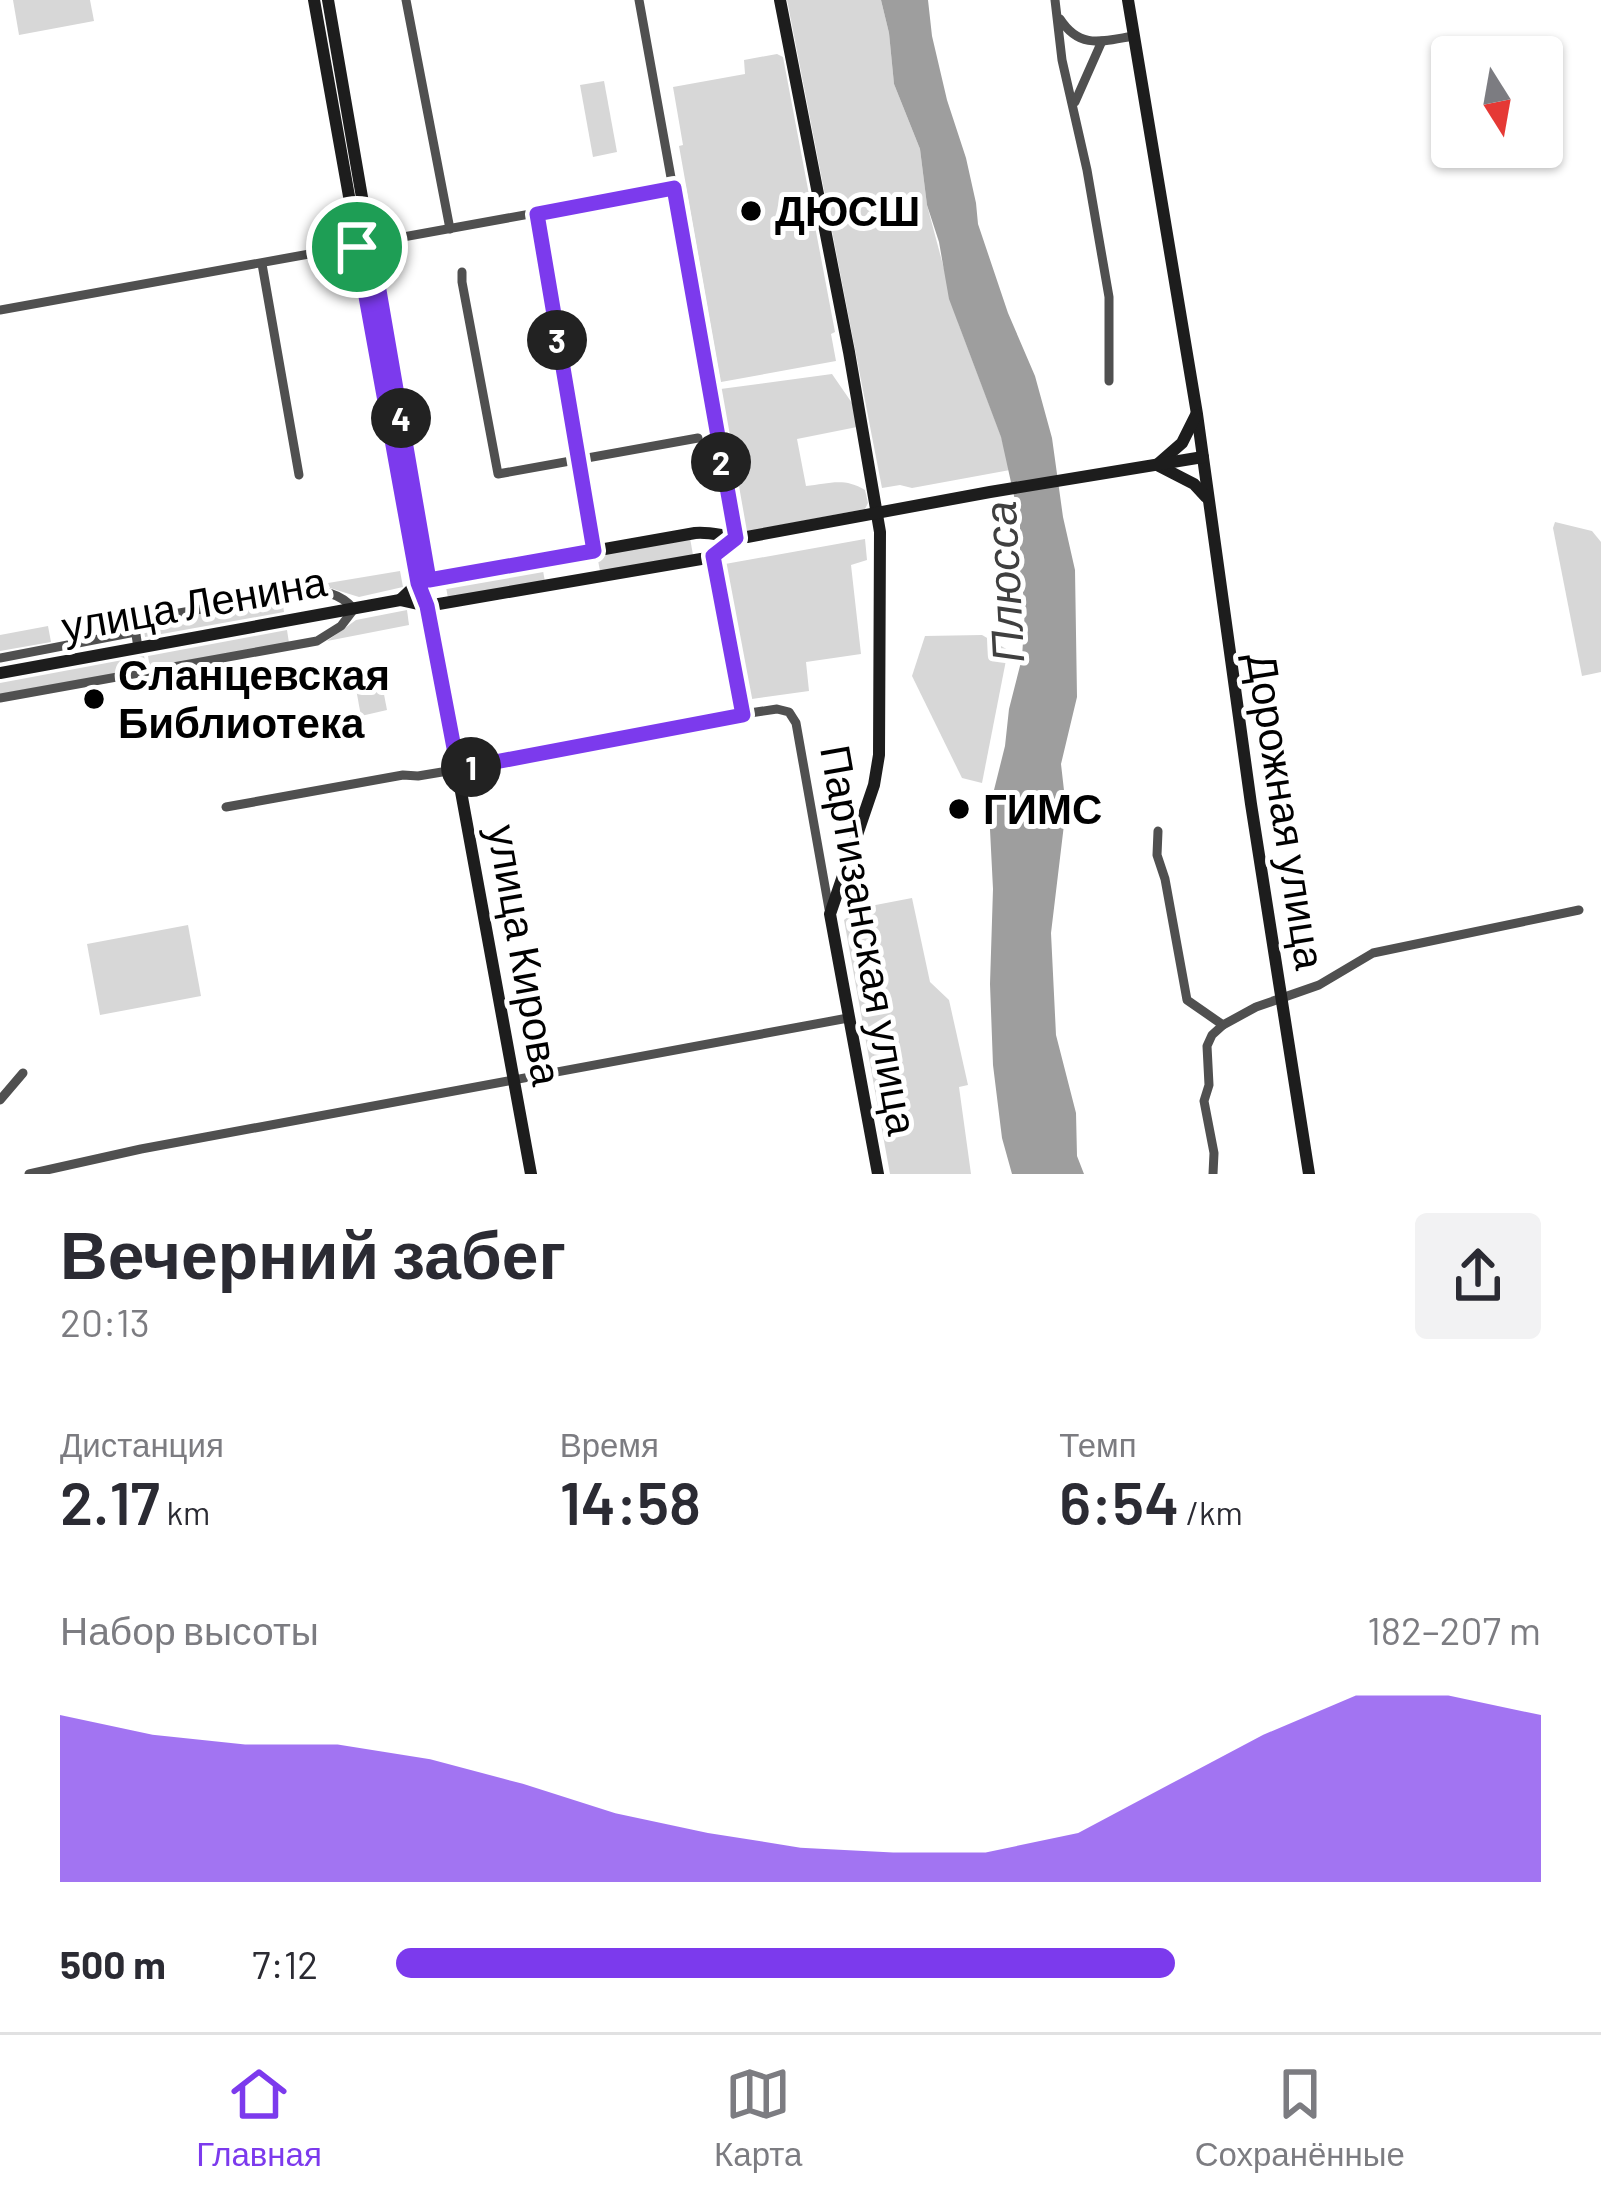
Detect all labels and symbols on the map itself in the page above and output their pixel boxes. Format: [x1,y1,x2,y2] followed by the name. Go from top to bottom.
[1431,36,1563,168] north arrow
[775,184,920,235] place label: ДЮСШ
[306,196,408,298] pin
[738,198,764,224] marker: ДЮСШ
[527,310,587,370] pin: 3
[371,388,431,448] pin: 4
[691,432,751,492] pin: 2
[971,500,1033,664] water label: Плюсса
[57,554,331,651] street label: улица Ленина
[118,648,390,746] place label: Сланцевская Библиотека
[1237,649,1338,973] street label: Дорожная улица
[81,686,107,712] marker: Сланцевская Библиотека
[441,737,501,797] pin: 1
[811,741,930,1139] street label: Партизанская улица
[983,782,1102,832] place label: ГИМС
[946,796,972,822] marker: ГИМС
[478,820,575,1090] street label: улица Кирова

